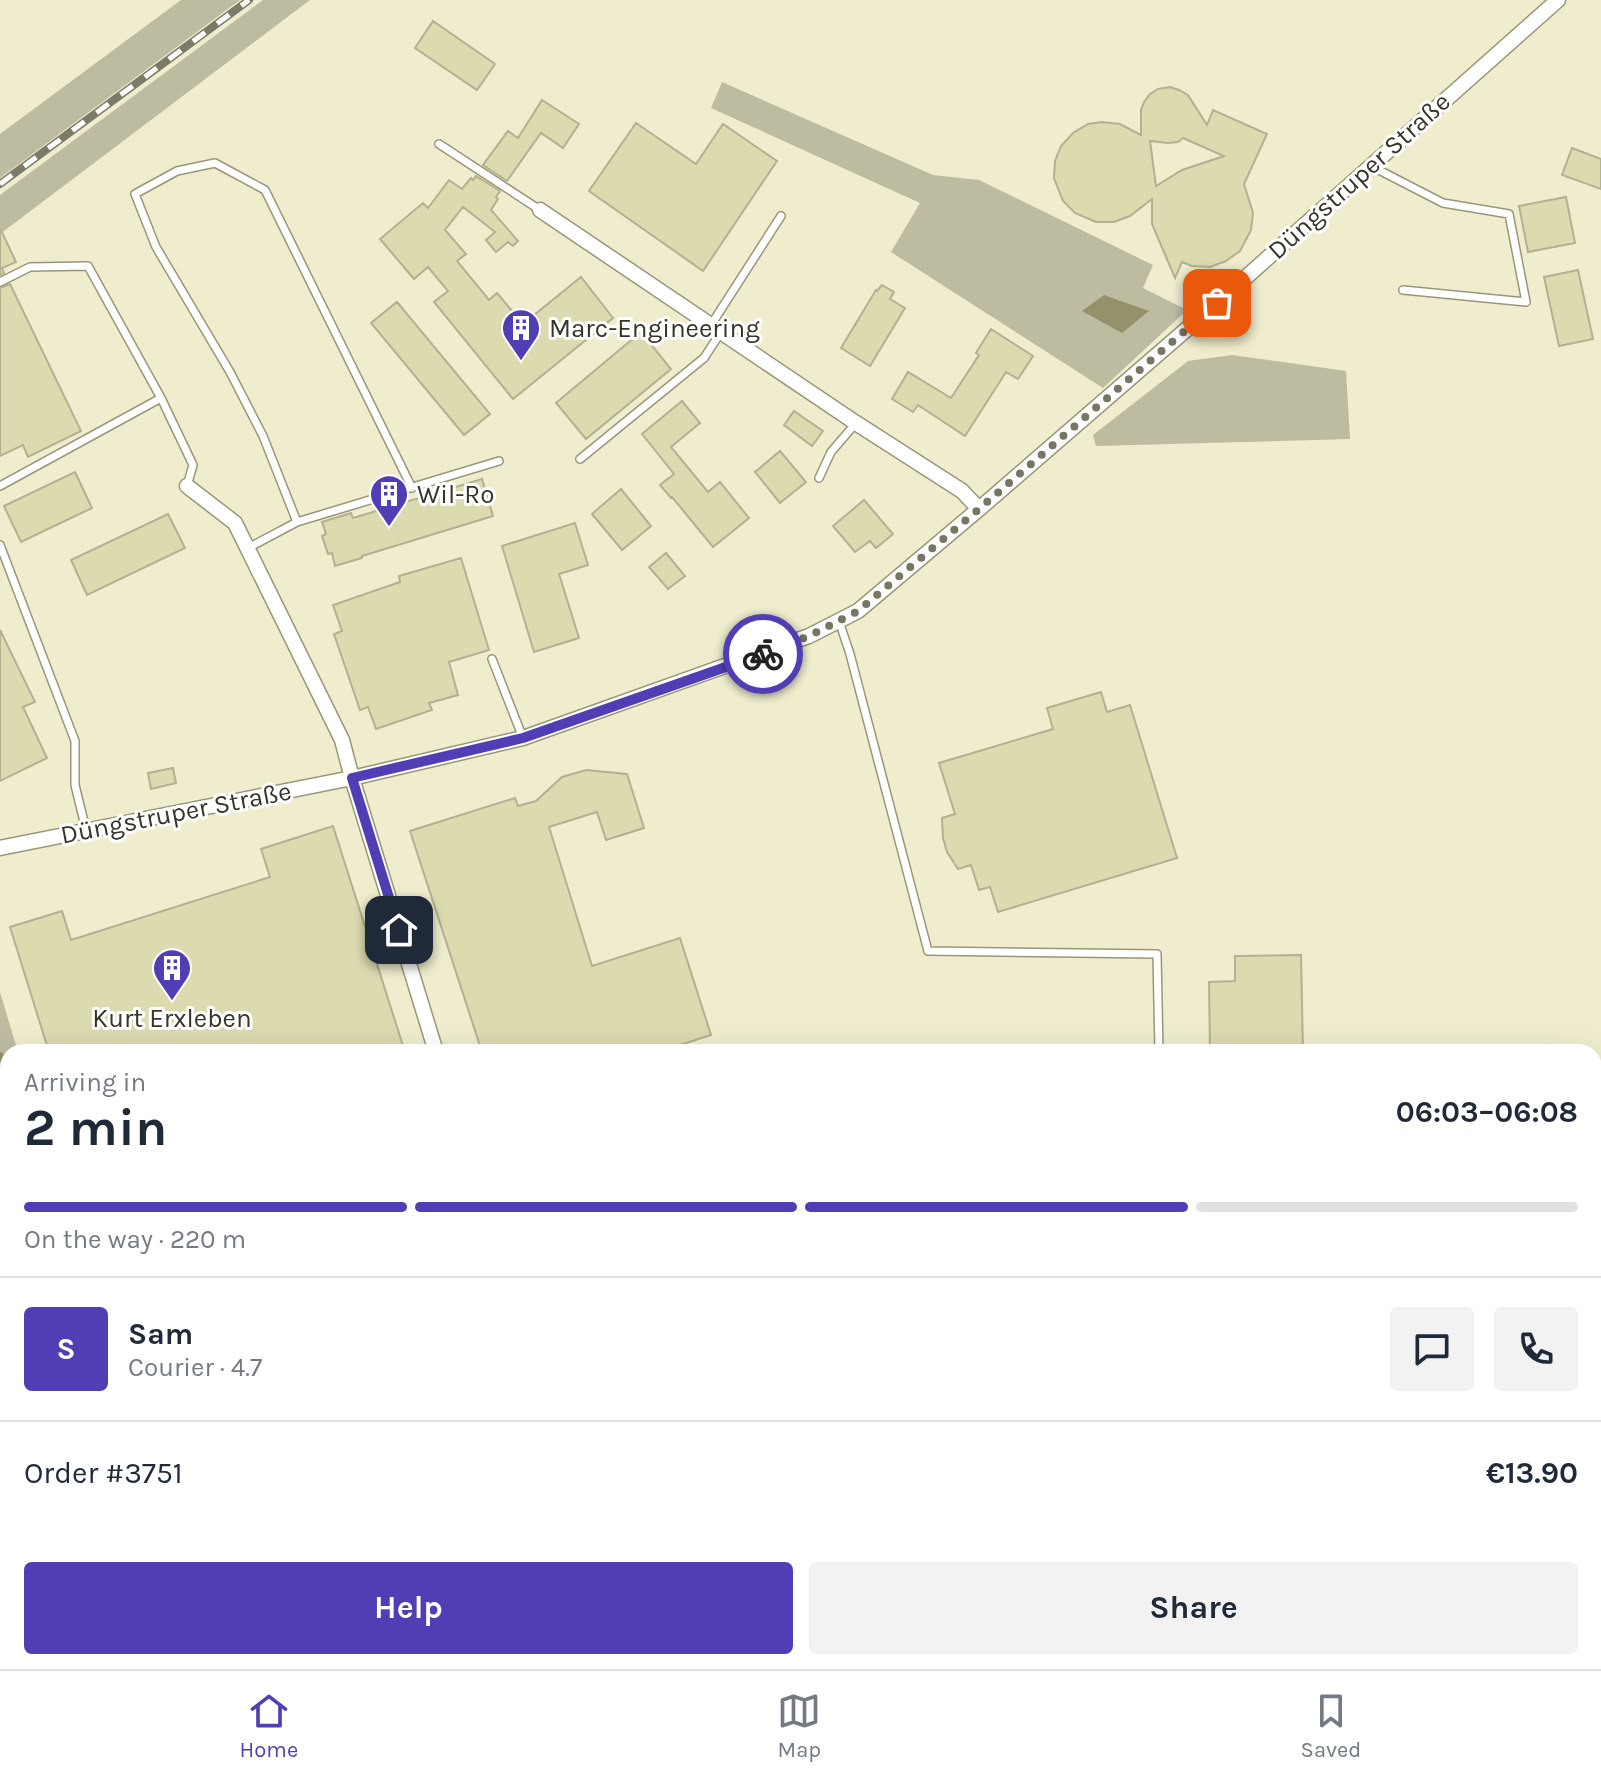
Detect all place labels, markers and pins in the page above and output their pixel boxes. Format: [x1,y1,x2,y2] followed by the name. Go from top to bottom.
[1183,269,1251,337] pin
[500,307,542,362] building icon: Marc-Engineering
[549,313,760,344] place label: Marc-Engineering
[368,473,410,528] building icon: Wil-Ro
[417,479,494,510] place label: Wil-Ro
[365,896,433,964] pin
[151,947,193,1002] building icon: Kurt Erxleben
[92,1003,252,1034] place label: Kurt Erxleben

